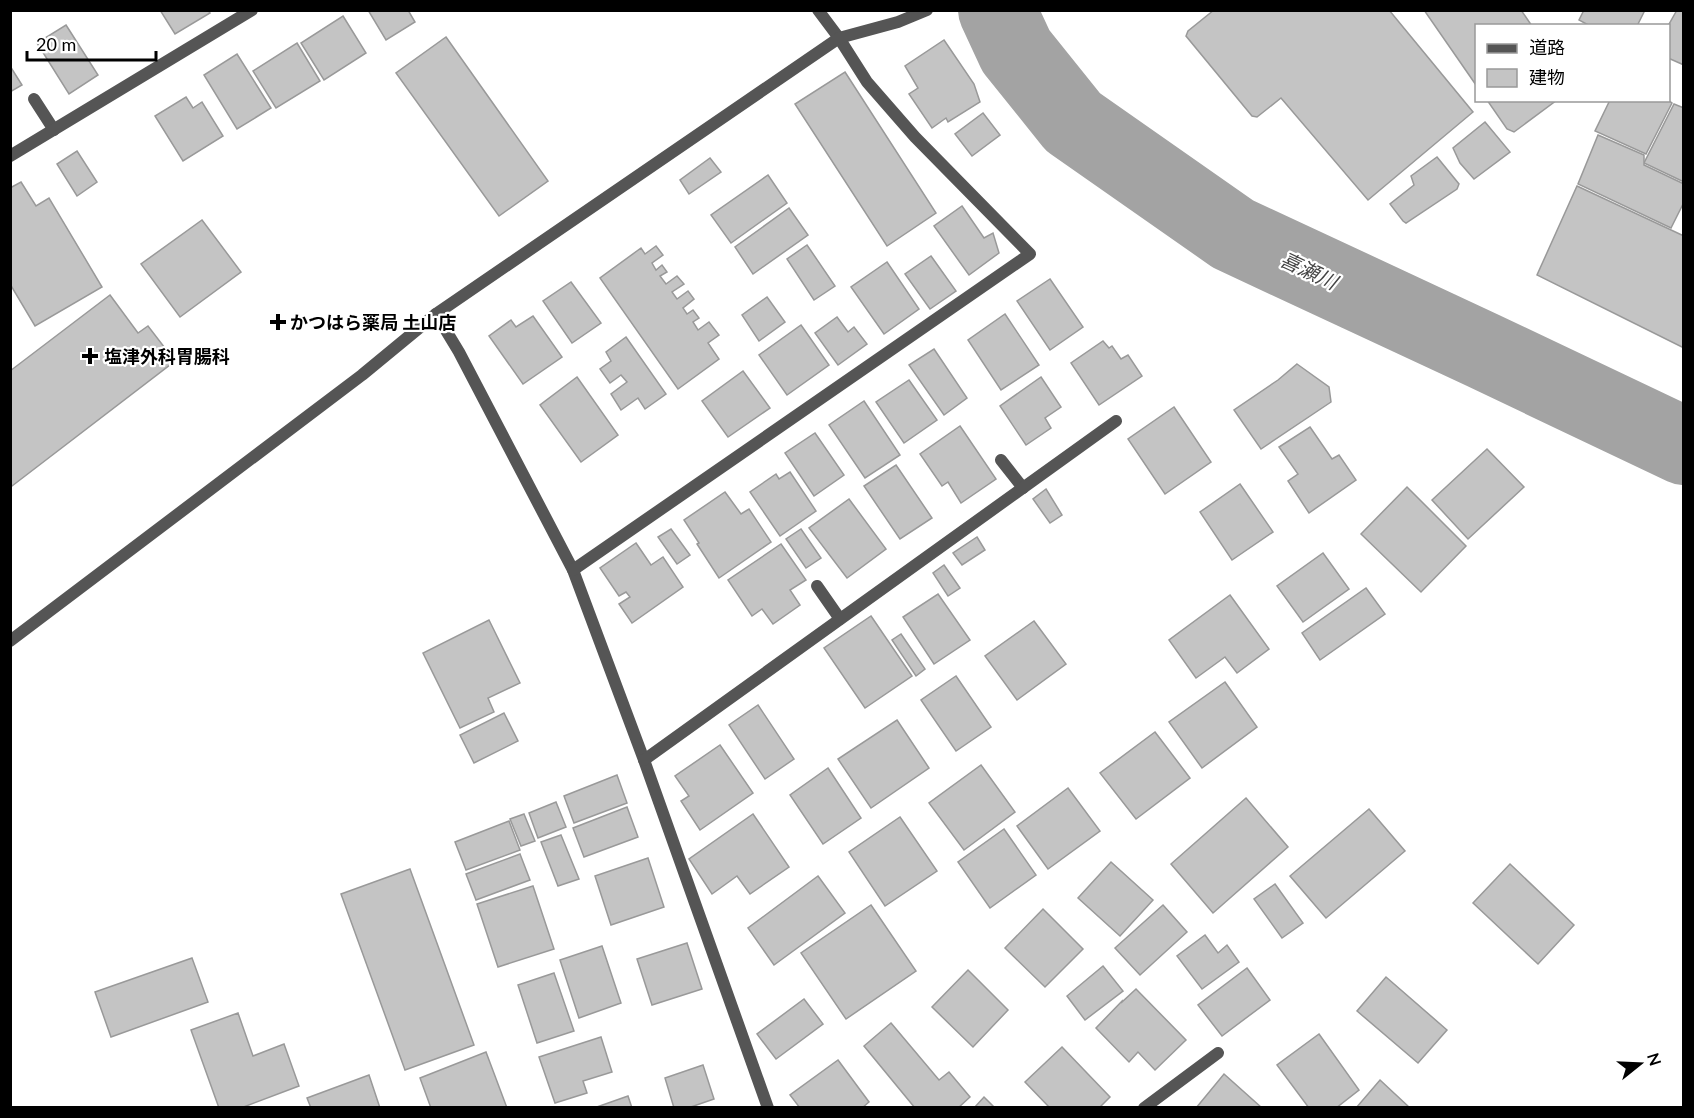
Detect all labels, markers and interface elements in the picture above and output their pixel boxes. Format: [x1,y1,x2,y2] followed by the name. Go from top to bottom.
[27,24,156,62] scale bar
[1475,24,1670,102] legend
[36,33,76,55] text: 20 m
[1529,36,1565,58] text: 道路
[1529,66,1565,88] text: 建物
[1277,246,1343,294] water label: 喜瀬川
[290,311,456,333] place label: かつはら薬局 土山店
[271,315,285,329] marker: かつはら薬局 土山店
[104,345,230,367] place label: 塩津外科胃腸科
[81,347,99,365] marker: 塩津外科胃腸科
[1610,1034,1670,1094] north arrow
[1644,1050,1666,1068] text: N

